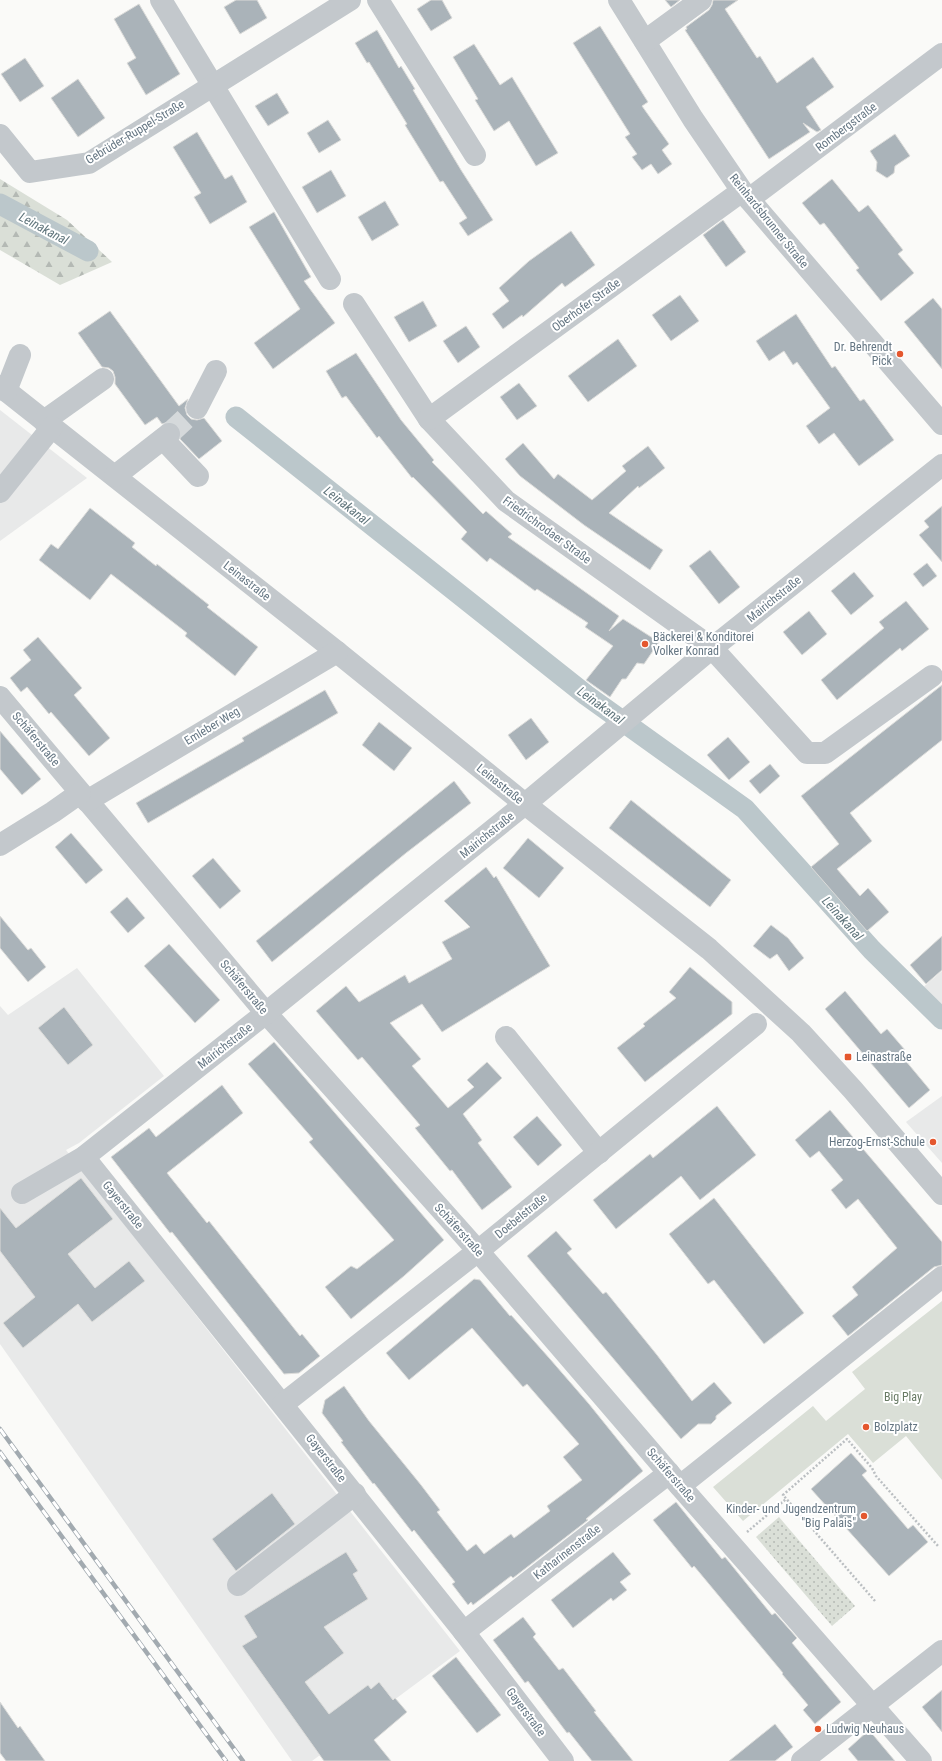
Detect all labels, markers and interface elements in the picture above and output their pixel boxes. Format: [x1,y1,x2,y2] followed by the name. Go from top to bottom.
[83,97,187,167] street label: Gebrüder-Ruppel-Straße
[813,99,879,154] street label: Rombergstraße
[727,171,811,271] street label: Reinhardsbrunner Straße
[17,209,72,248] water label: Leinakanal
[549,275,623,334] street label: Oberhofer Straße
[834,340,893,368] place label: Dr. Behrendt Pick
[895,349,905,359] marker: Dr. Behrendt Pick
[321,483,373,529] water label: Leinakanal
[500,493,594,567] street label: Friedrichrodaer Straße
[221,558,274,604] street label: Leinastraße
[744,573,804,625] street label: Mairichstraße
[653,630,754,658] place label: Bäckerei & Konditorei Volker Konrad
[640,639,650,649] marker: Bäckerei & Konditorei Volker Konrad
[575,684,628,728] water label: Leinakanal
[182,704,242,748] street label: Emleber Weg
[9,709,63,769] street label: Schäferstraße
[474,761,526,807] street label: Leinastraße
[457,809,517,861] street label: Mairichstraße
[819,893,867,944] water label: Leinakanal
[217,957,271,1017] street label: Schäferstraße
[195,1020,255,1072] street label: Mairichstraße
[856,1050,912,1064] place label: Leinastraße
[843,1052,853,1062] marker: Leinastraße
[829,1135,925,1149] place label: Herzog-Ernst-Schule
[928,1137,938,1147] marker: Herzog-Ernst-Schule
[100,1178,147,1232] street label: Gayerstraße
[492,1191,550,1241] street label: Doebelstraße
[432,1201,487,1260] street label: Schäferstraße
[884,1390,922,1404] park label: Big Play
[874,1420,918,1434] place label: Bolzplatz
[861,1422,871,1432] marker: Bolzplatz
[303,1431,349,1485] street label: Gayerstraße
[644,1445,698,1505] street label: Schäferstraße
[726,1502,856,1530] place label: Kinder- und Jugendzentrum "Big Palais"
[859,1511,869,1521] marker: Kinder- und Jugendzentrum "Big Palais"
[531,1521,604,1582] street label: Katharinenstraße
[503,1685,549,1739] street label: Gayerstraße
[826,1722,904,1736] place label: Ludwig Neuhaus
[813,1724,823,1734] marker: Ludwig Neuhaus

